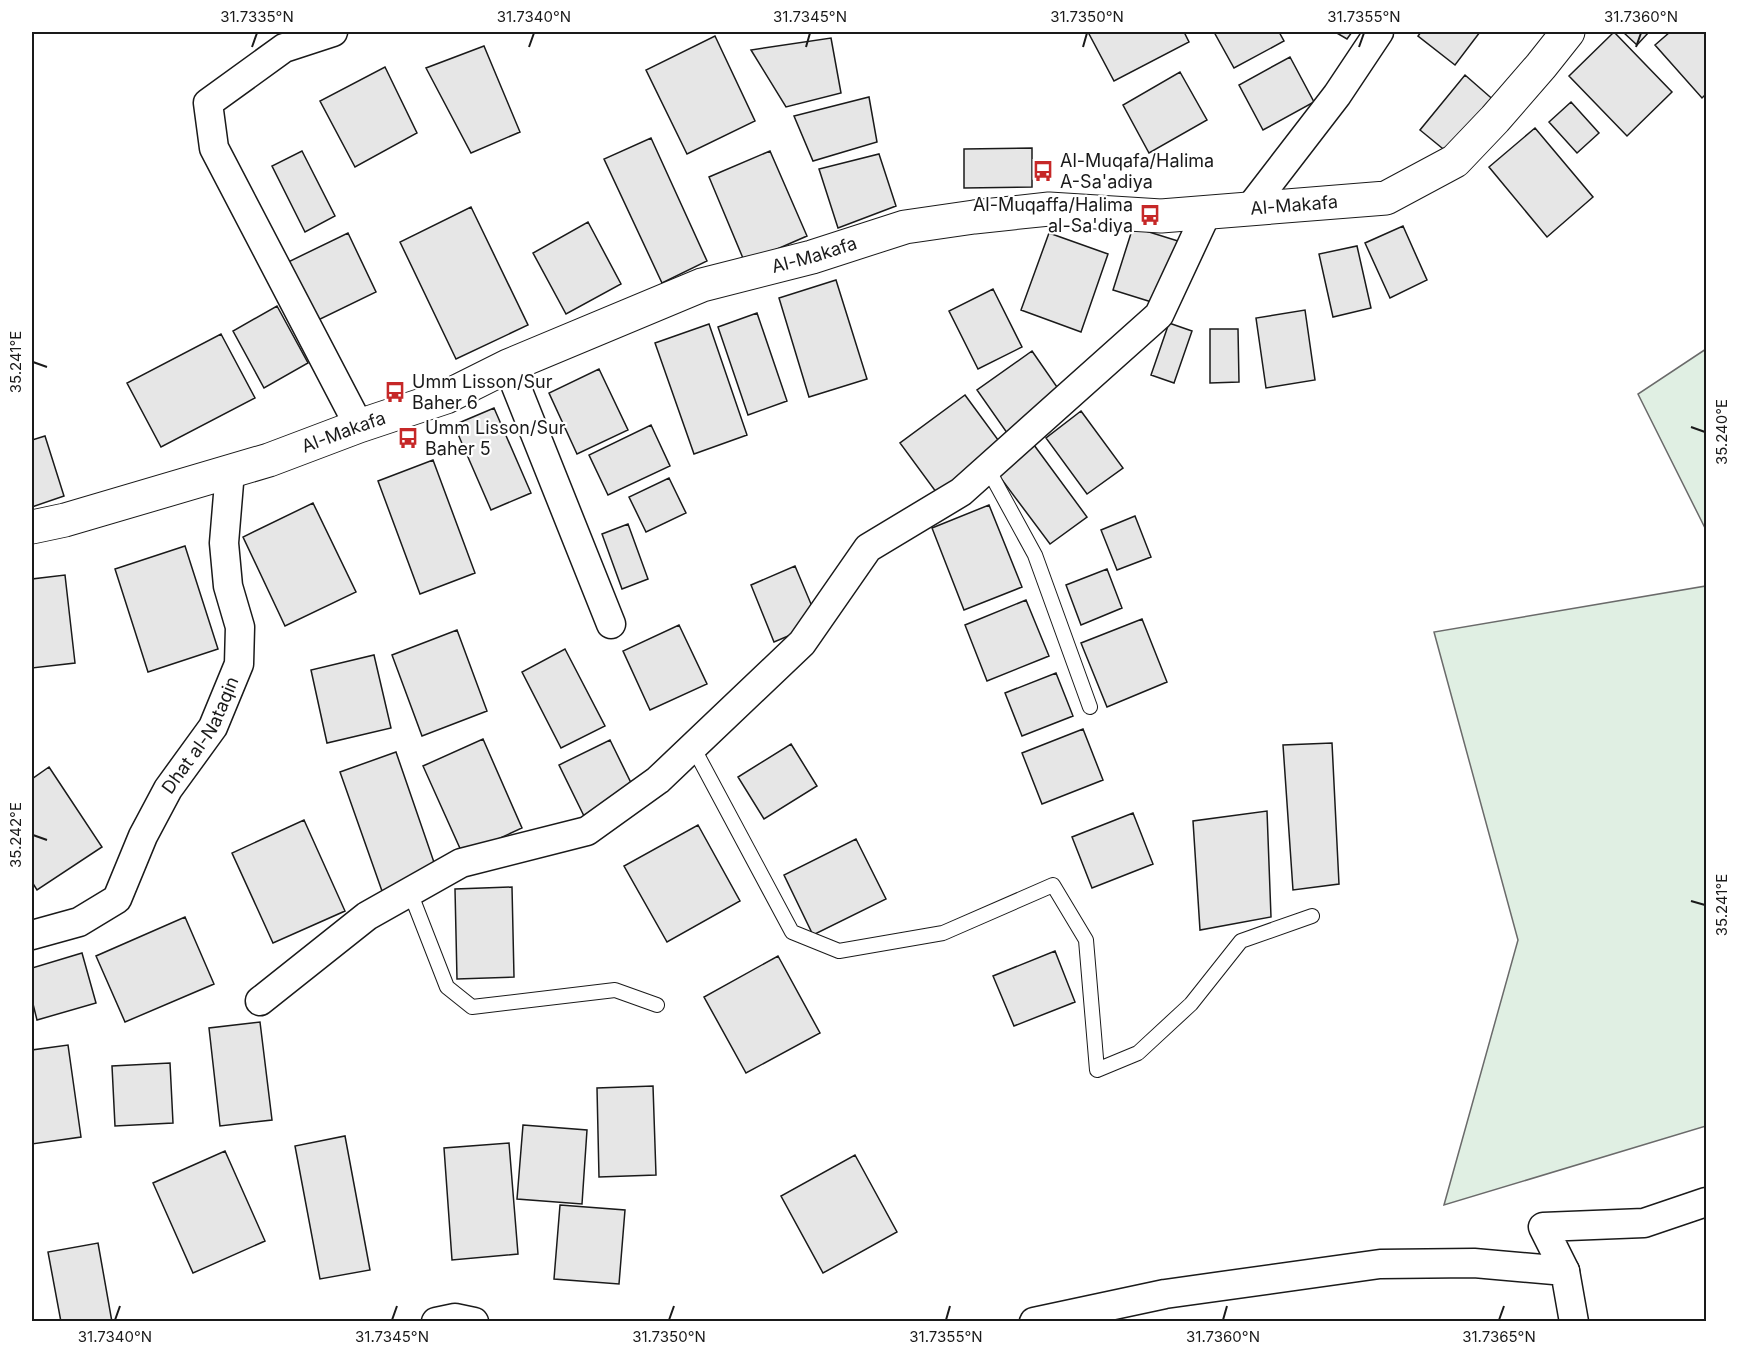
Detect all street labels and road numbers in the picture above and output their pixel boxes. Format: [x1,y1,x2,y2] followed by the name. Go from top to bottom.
[1249,191,1339,219] street label: Al-Makafa
[769,232,859,277] street label: Al-Makafa
[298,407,388,457] street label: Al-Makafa
[157,673,243,797] street label: Dhat al-Nataqin

